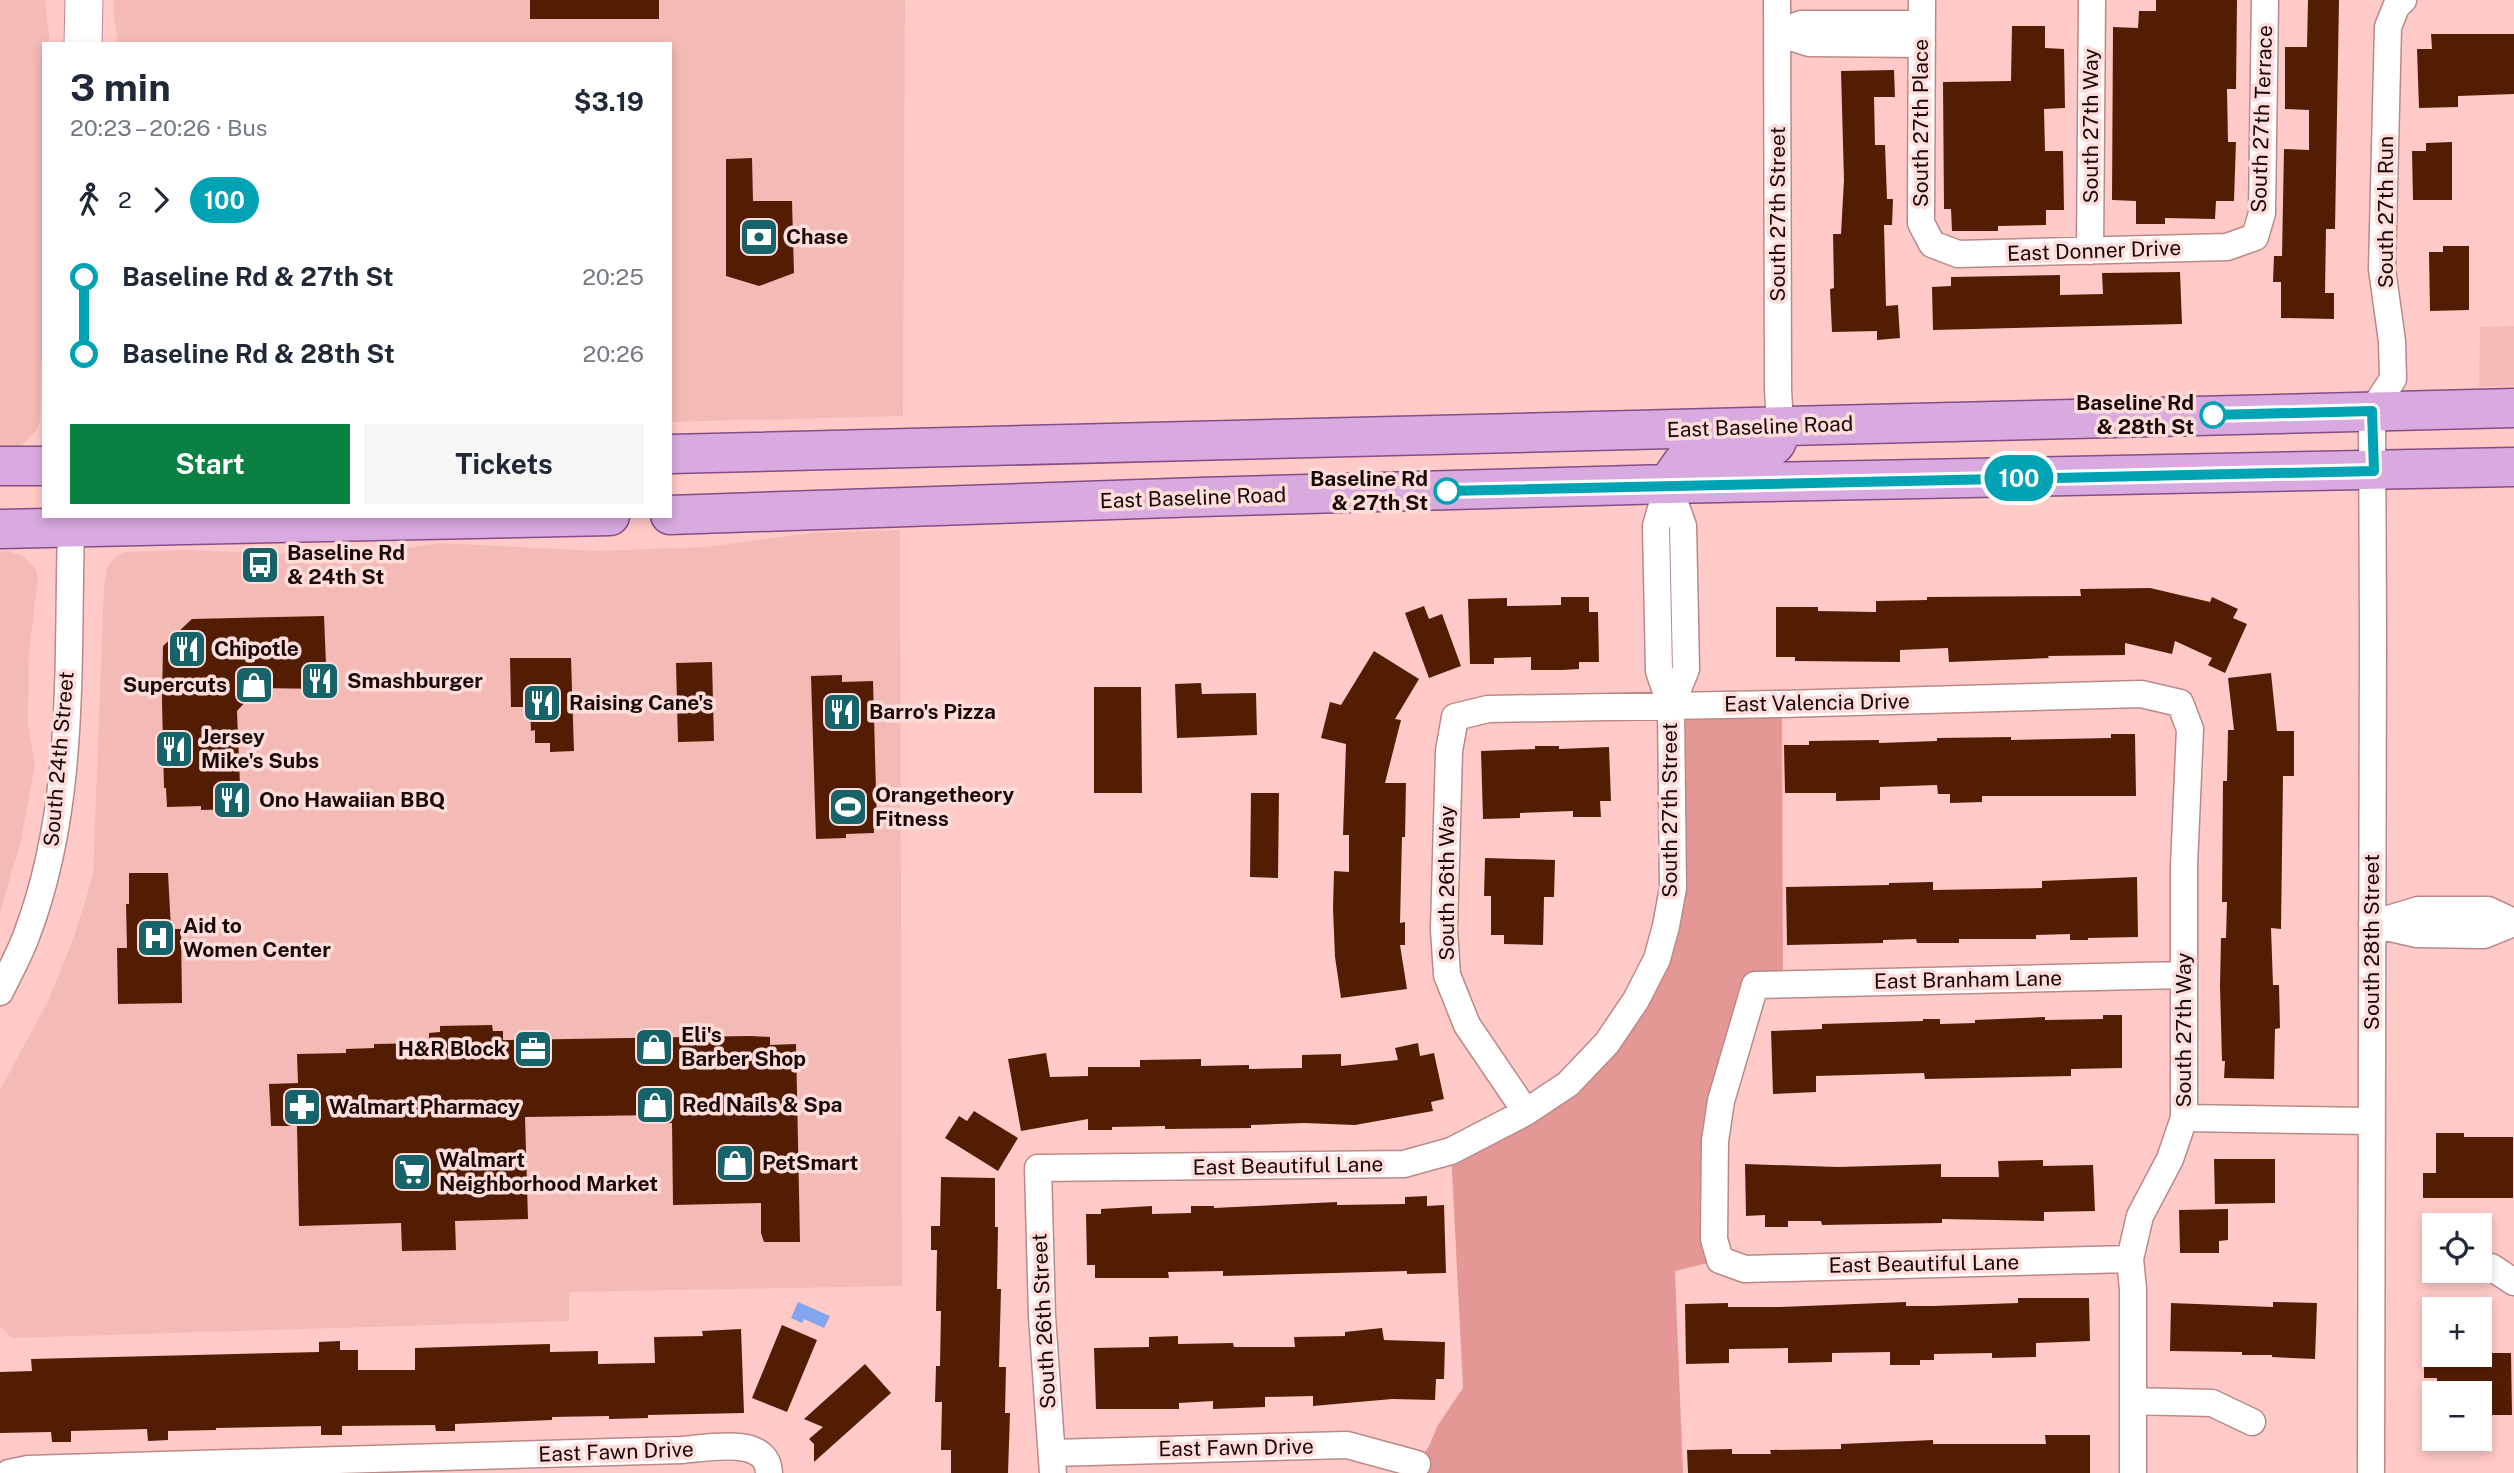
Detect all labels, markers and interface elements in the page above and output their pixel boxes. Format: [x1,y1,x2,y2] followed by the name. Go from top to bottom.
[2246,25,2277,213] street label: South 27th Terrace
[1908,39,1933,207] street label: South 27th Place
[2078,48,2103,204] street label: South 27th Way
[70,65,171,110] text: 3 min
[574,86,644,117] text: $3.19
[70,114,267,141] text: 20:23 – 20:26 · Bus
[1765,126,1790,302] street label: South 27th Street
[2373,136,2398,288] street label: South 27th Run
[70,181,108,219] icon: walk
[142,181,180,219] icon: forward
[118,186,132,213] text: 2
[204,186,245,214] text: 100
[738,216,780,258] bank icon: Chase
[786,224,848,249] place label: Chase
[2006,235,2181,266] street label: East Donner Drive
[122,261,394,292] text: Baseline Rd & 27th St
[582,263,644,290] text: 20:25
[122,338,395,369] text: Baseline Rd & 28th St
[583,340,644,367] text: 20:26
[2076,390,2194,439] place label: Baseline Rd & 28th St
[2200,402,2226,428] marker: Baseline Rd & 28th St
[1666,411,1854,442] street label: East Baseline Road
[70,424,350,504] button: Start
[364,424,644,504] button: Tickets
[1979,455,2059,501] line badge: 100
[1998,464,2040,492] text: 100
[1310,466,1428,515] place label: Baseline Rd & 27th St
[1434,478,1460,504] marker: Baseline Rd & 27th St
[1099,482,1287,513] street label: East Baseline Road
[287,540,405,589] place label: Baseline Rd & 24th St
[239,544,281,586] bus stop icon: Baseline Rd & 24th St
[166,628,208,670] restaurant icon: Chipotle
[214,636,299,661] place label: Chipotle
[299,660,341,702] restaurant icon: Smashburger
[233,664,275,706] shop icon: Supercuts
[347,668,483,693] place label: Smashburger
[38,670,79,848] street label: South 24th Street
[123,672,227,697] place label: Supercuts
[521,682,563,724] restaurant icon: Raising Cane's
[1724,688,1910,717] street label: East Valencia Drive
[569,690,713,715] place label: Raising Cane's
[821,691,863,733] restaurant icon: Barro's Pizza
[869,699,996,724] place label: Barro's Pizza
[1657,722,1682,898] street label: South 27th Street
[201,724,319,773] place label: Jersey Mike's Subs
[153,728,195,770] restaurant icon: Jersey Mike's Subs
[211,779,253,821] restaurant icon: Ono Hawaiian BBQ
[875,782,1014,831] place label: Orangetheory Fitness
[827,786,869,828] sports icon: Orangetheory Fitness
[259,787,445,812] place label: Ono Hawaiian BBQ
[1434,805,1459,961] street label: South 26th Way
[2359,854,2384,1030] street label: South 28th Street
[183,913,331,962] place label: Aid to Women Center
[135,917,177,959] hospital icon: Aid to Women Center
[2171,952,2196,1108] street label: South 27th Way
[1874,965,2062,994] street label: East Branham Lane
[681,1022,806,1071] place label: Eli's Barber Shop
[633,1026,675,1068] shop icon: Eli's Barber Shop
[512,1028,554,1070] office icon: H&R Block
[398,1036,506,1061] place label: H&R Block
[634,1084,676,1126] shop icon: Red Nails & Spa
[281,1086,323,1128] pharmacy icon: Walmart Pharmacy
[682,1092,842,1117] place label: Red Nails & Spa
[329,1094,520,1119] place label: Walmart Pharmacy
[714,1142,756,1184] shop icon: PetSmart
[439,1147,658,1196] place label: Walmart Neighborhood Market
[762,1150,858,1175] place label: PetSmart
[391,1151,433,1193] supermarket icon: Walmart Neighborhood Market
[1192,1151,1384,1180] street label: East Beautiful Lane
[2422,1213,2492,1451] map controls
[2422,1213,2492,1283] button: locate
[1026,1233,1061,1409] street label: South 26th Street
[1828,1249,2020,1278] street label: East Beautiful Lane
[2422,1297,2492,1367] button: +
[2422,1381,2492,1451] button: −
[1158,1434,1314,1461] street label: East Fawn Drive
[538,1436,694,1467] street label: East Fawn Drive

